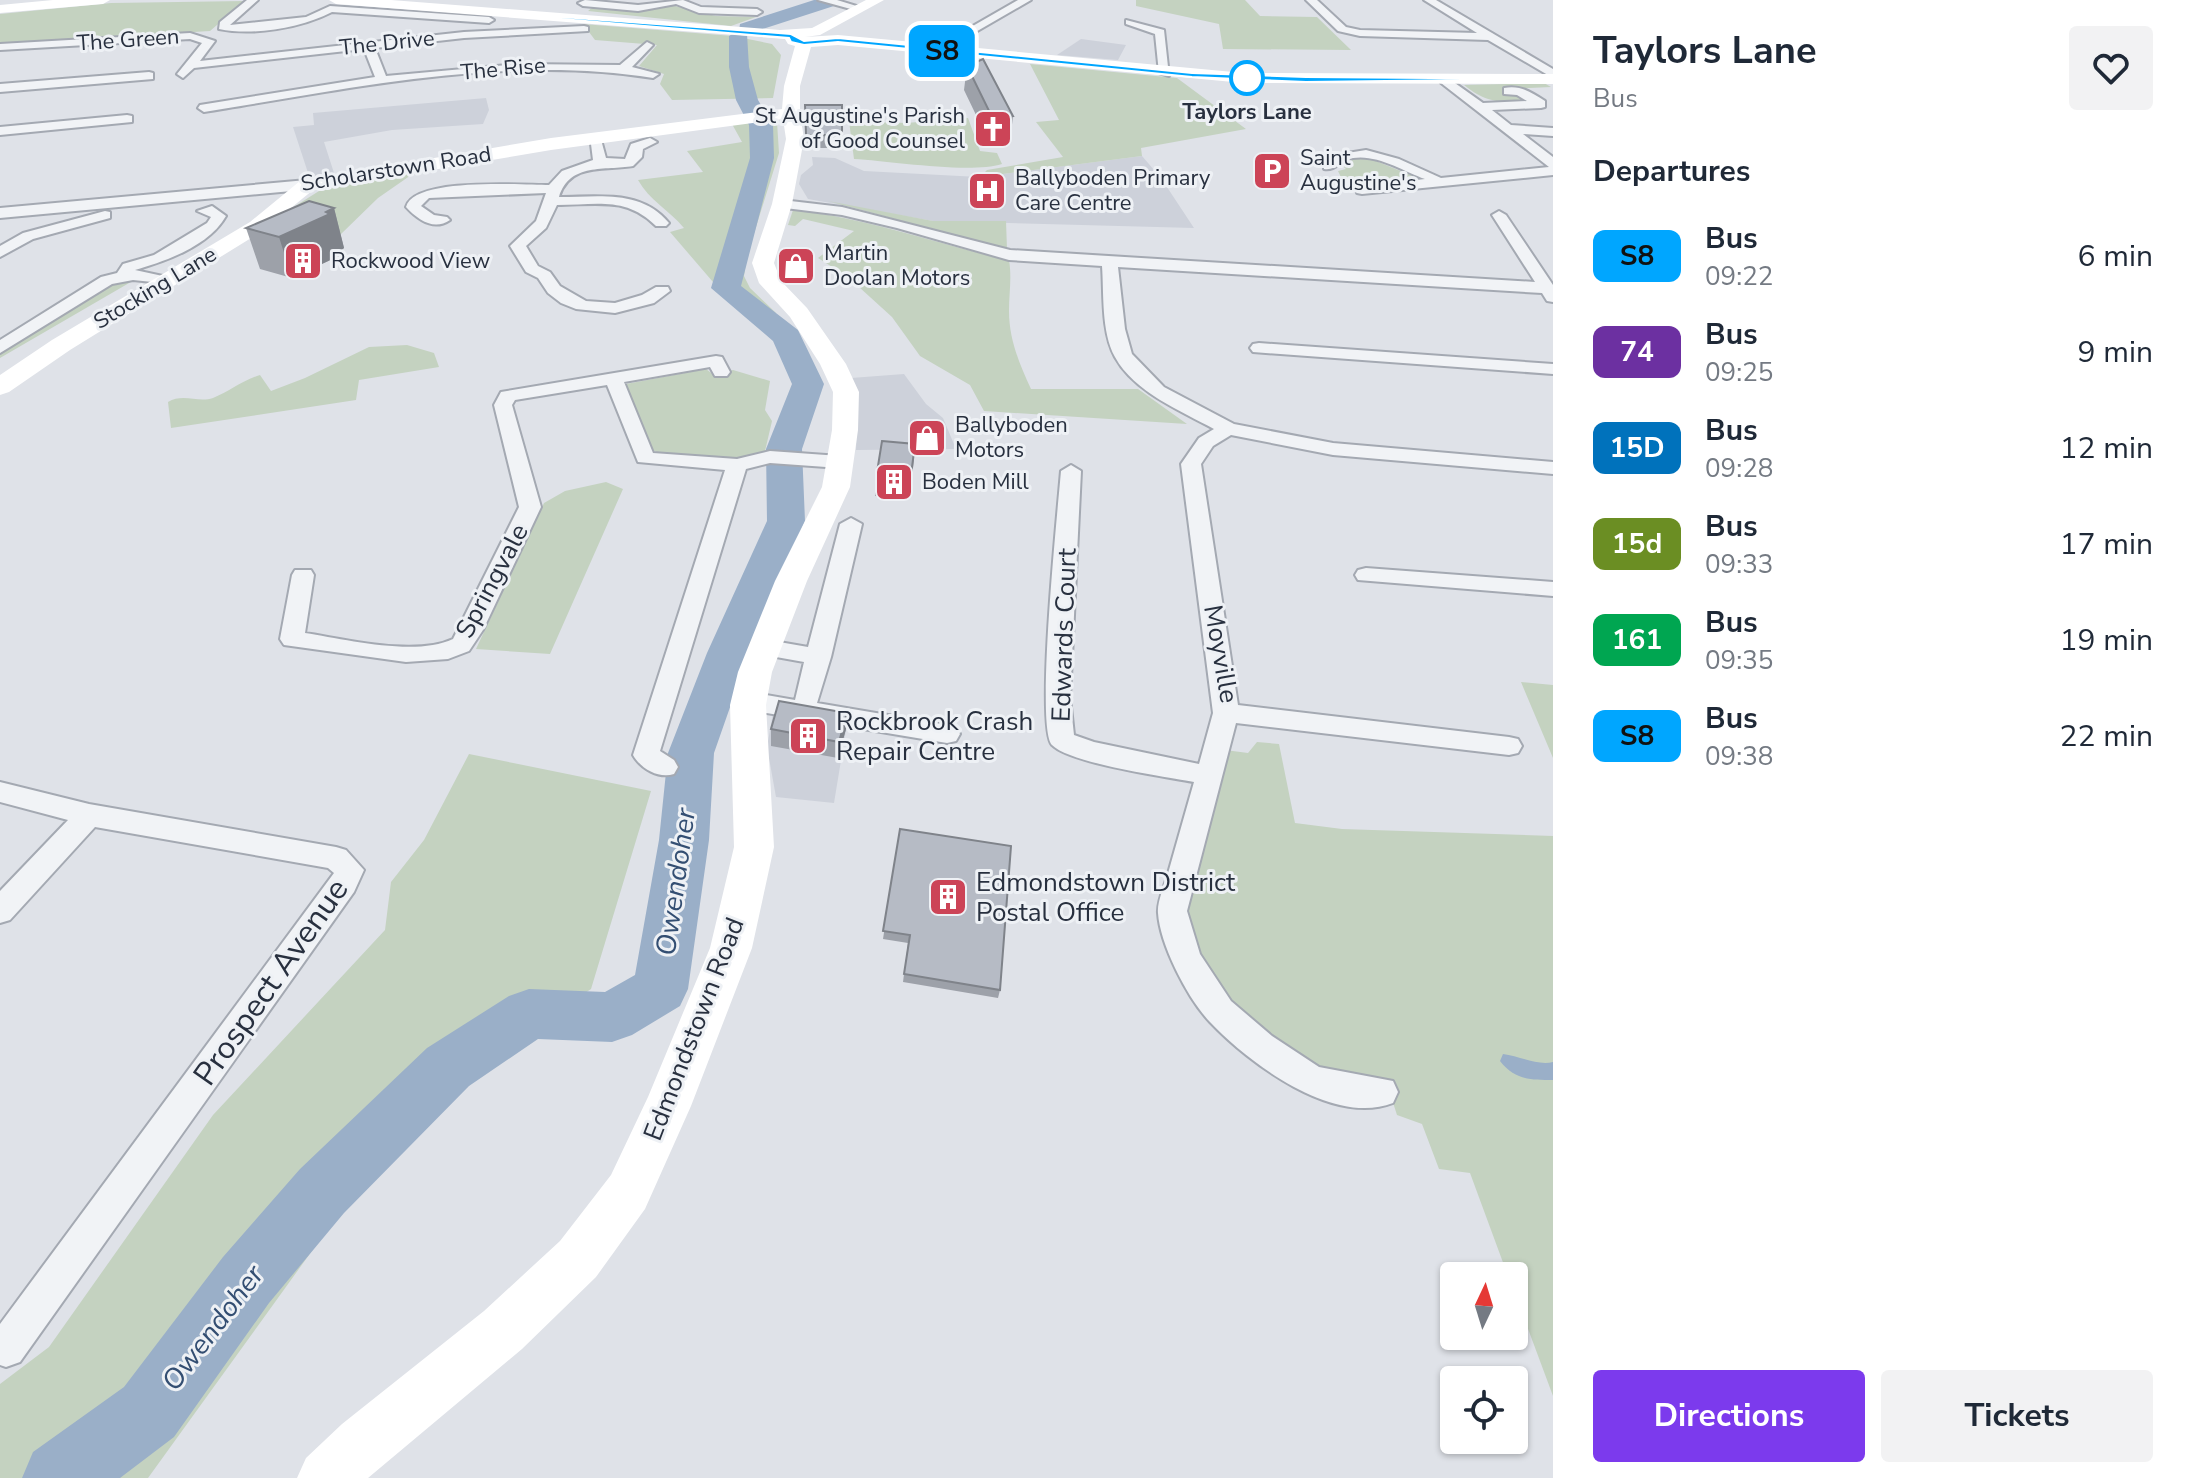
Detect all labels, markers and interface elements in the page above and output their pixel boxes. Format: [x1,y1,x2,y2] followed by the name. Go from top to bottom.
[76,21,180,59] street label: The Green
[338,23,436,63] street label: The Drive
[906,25,978,77] line badge: S8
[1593,25,1817,76] text: Taylors Lane
[2069,26,2153,110] button: heart
[925,32,959,70] text: S8
[459,50,547,88] street label: The Rise
[1230,61,1264,95] marker: Taylors Lane
[1593,81,1638,116] text: Bus
[1182,97,1312,127] place label: Taylors Lane
[755,101,965,156] place label: St Augustine's Parish of Good Counsel
[972,108,1014,150] church icon: St Augustine's Parish of Good Counsel
[299,139,493,199] street label: Scholarstown Road
[1300,143,1417,198] place label: Saint Augustine's
[1251,150,1293,192] parking icon: Saint Augustine's
[1593,151,1750,192] text: Departures
[1015,163,1211,218] place label: Ballyboden Primary Care Centre
[966,170,1008,212] hospital icon: Ballyboden Primary Care Centre
[1705,218,1758,259] text: Bus
[2078,236,2153,277] text: 6 min
[1620,237,1654,275] text: S8
[824,238,970,293] place label: Martin Doolan Motors
[88,239,222,337] street label: Stocking Lane
[282,240,324,282] building icon: Rockwood View
[775,245,817,287] shop icon: Martin Doolan Motors
[331,246,490,276] place label: Rockwood View
[1705,259,1773,294] text: 09:22
[1705,314,1758,355] text: Bus
[2078,332,2153,373] text: 9 min
[1620,333,1654,371] text: 74
[1705,355,1773,390] text: 09:25
[955,410,1068,465] place label: Ballyboden Motors
[1705,410,1758,451] text: Bus
[906,417,948,459] shop icon: Ballyboden Motors
[2060,428,2153,469] text: 12 min
[1610,429,1664,467] text: 15D
[1705,451,1773,486] text: 09:28
[873,461,915,503] building icon: Boden Mill
[922,467,1029,497] place label: Boden Mill
[1705,506,1758,547] text: Bus
[447,518,537,644] street label: Springvale
[2060,524,2153,565] text: 17 min
[1612,525,1662,563] text: 15d
[1043,547,1085,722] street label: Edwards Court
[1705,547,1773,582] text: 09:33
[1195,602,1247,706] street label: Moyville
[1705,602,1758,643] text: Bus
[2060,620,2153,661] text: 19 min
[1612,621,1662,659] text: 161
[1705,643,1773,678] text: 09:35
[1705,698,1758,739] text: Bus
[836,704,1033,769] place label: Rockbrook Crash Repair Centre
[787,715,829,757] building icon: Rockbrook Crash Repair Centre
[2060,716,2153,757] text: 22 min
[1620,717,1654,755] text: S8
[1705,739,1773,774] text: 09:38
[647,805,705,958] water label: Owendoher
[976,865,1236,930] place label: Edmondstown District Postal Office
[184,870,358,1094] street label: Prospect Avenue
[927,876,969,918] building icon: Edmondstown District Postal Office
[635,912,753,1146] street label: Edmondstown Road
[153,1257,273,1399] water label: Owendoher
[1440,1262,1528,1350] north arrow
[1440,1262,1528,1454] map controls
[1440,1366,1528,1454] button: locate
[1593,1370,1865,1462] button: Directions
[1881,1370,2153,1462] button: Tickets

